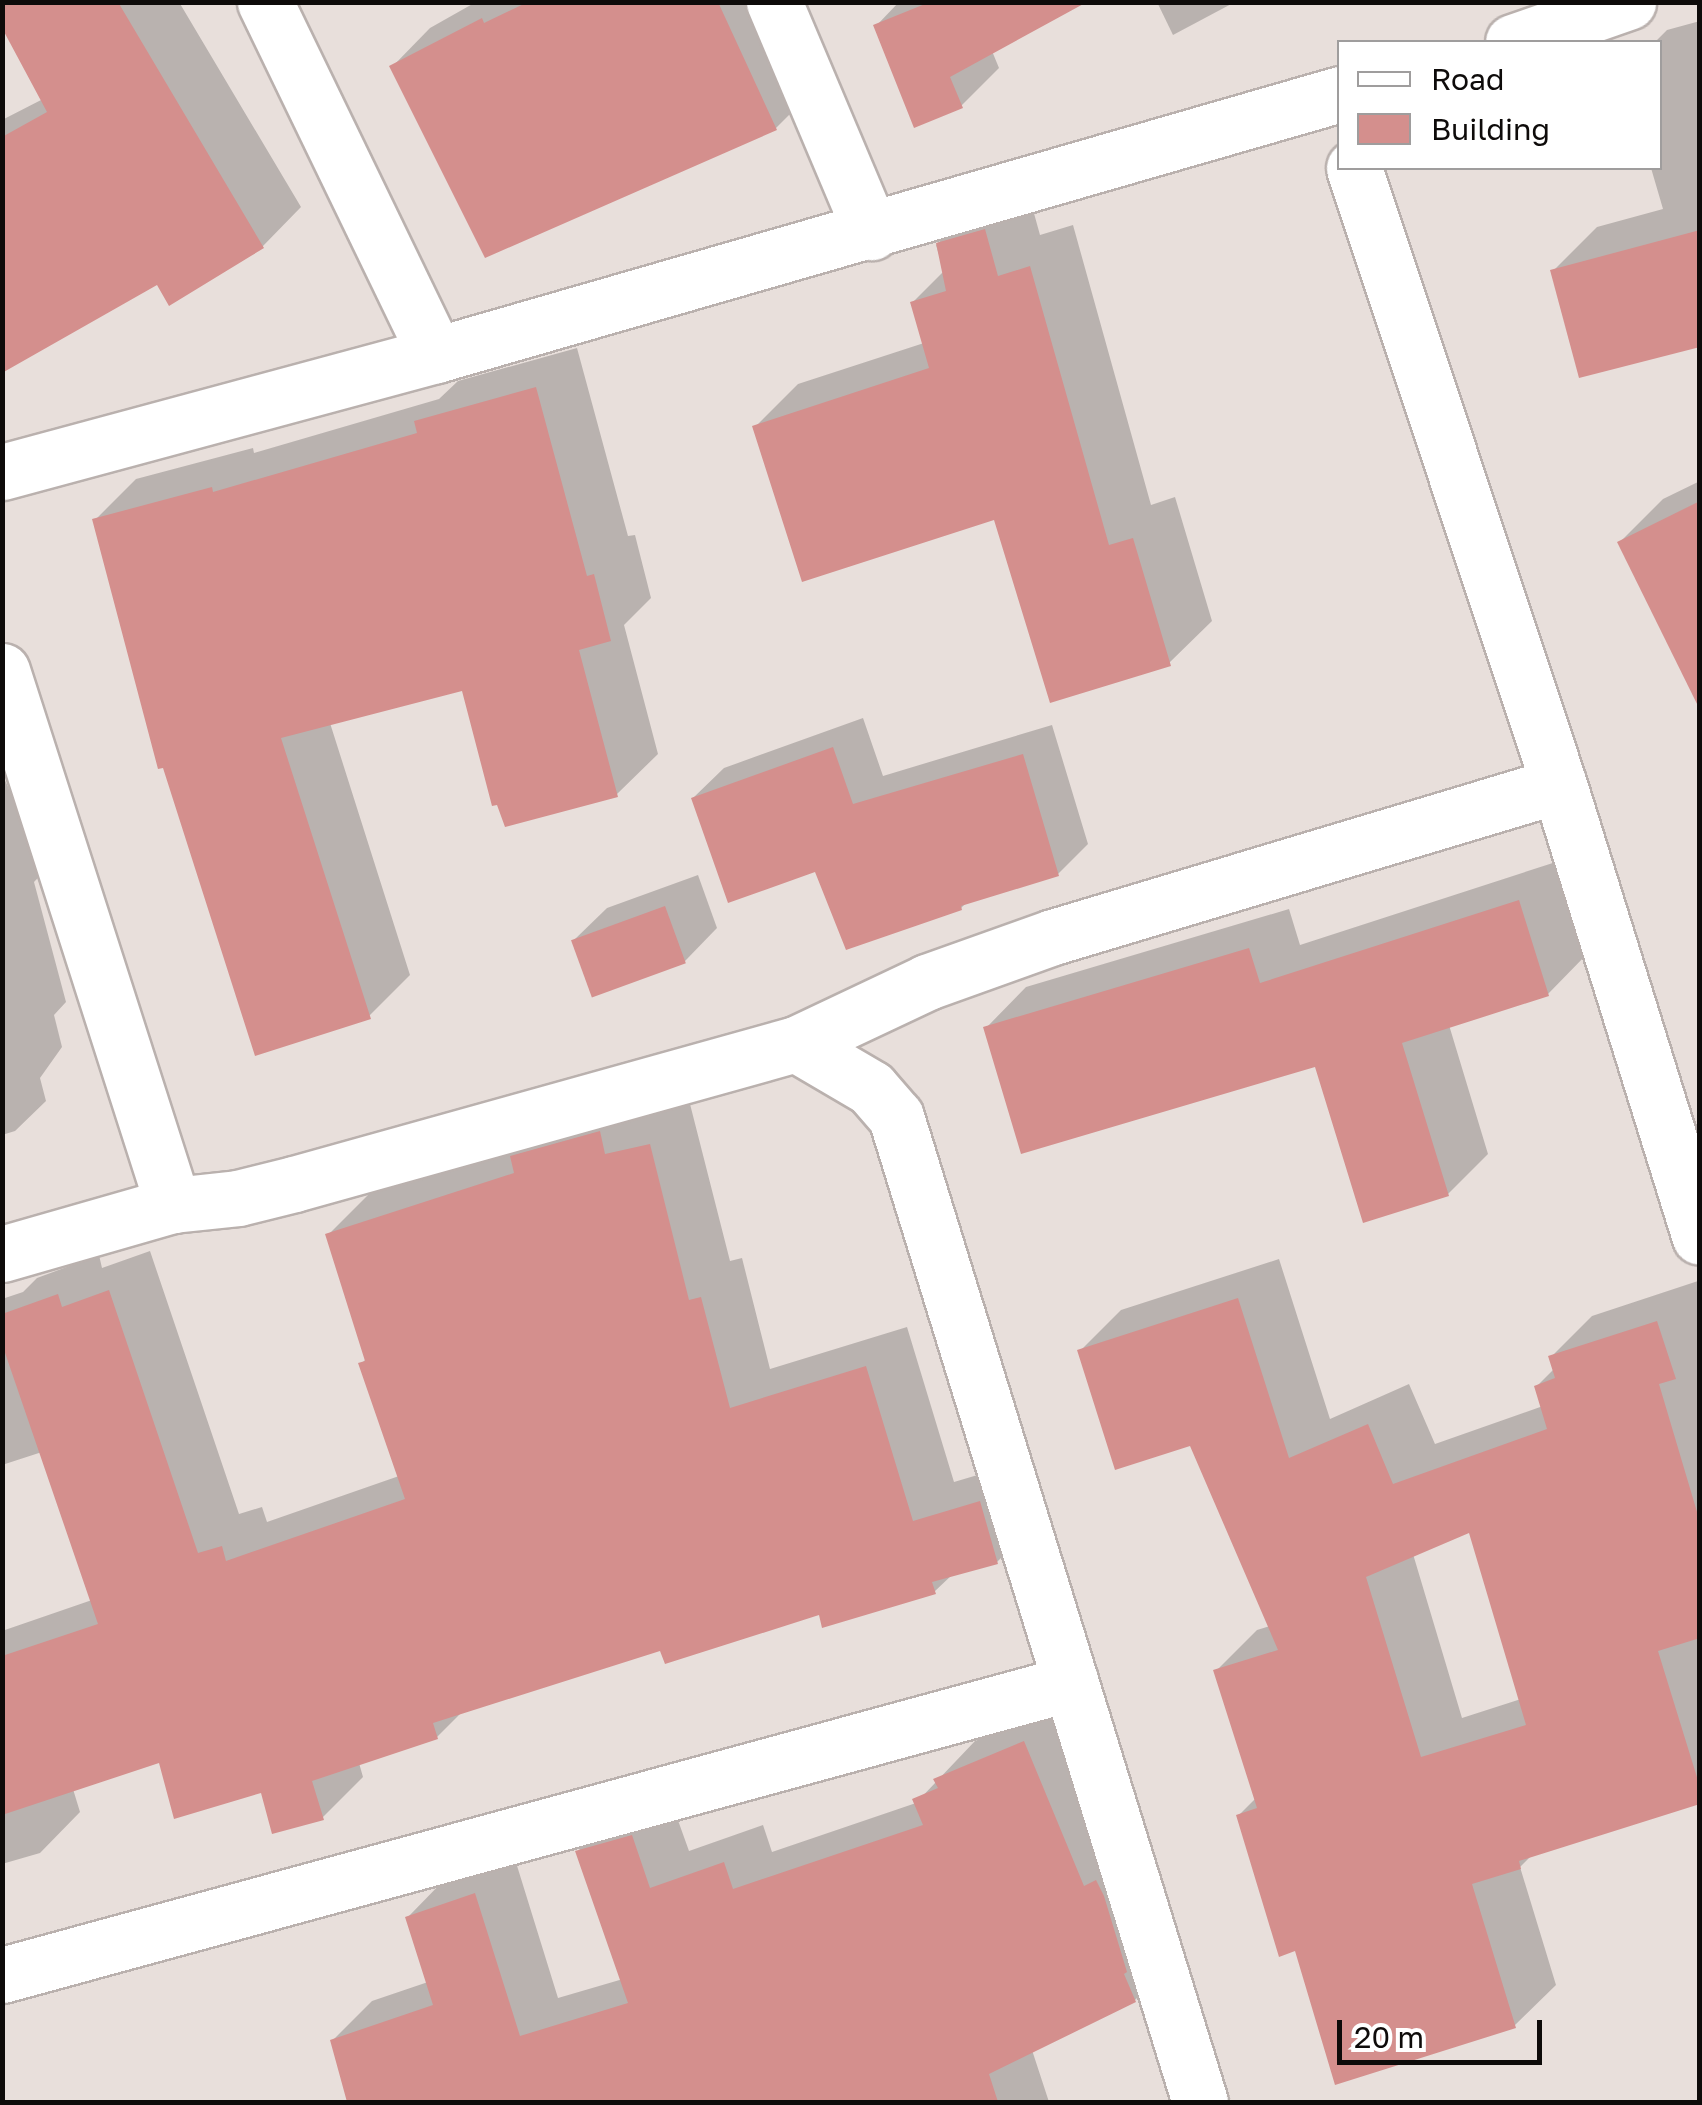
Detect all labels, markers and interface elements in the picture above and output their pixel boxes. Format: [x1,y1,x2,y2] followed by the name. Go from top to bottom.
[1337,40,1662,170] legend
[1431,61,1505,97] text: Road
[1431,111,1550,147] text: Building
[1342,2000,1547,2062] scale bar
[1354,2019,1424,2055] text: 20 m

